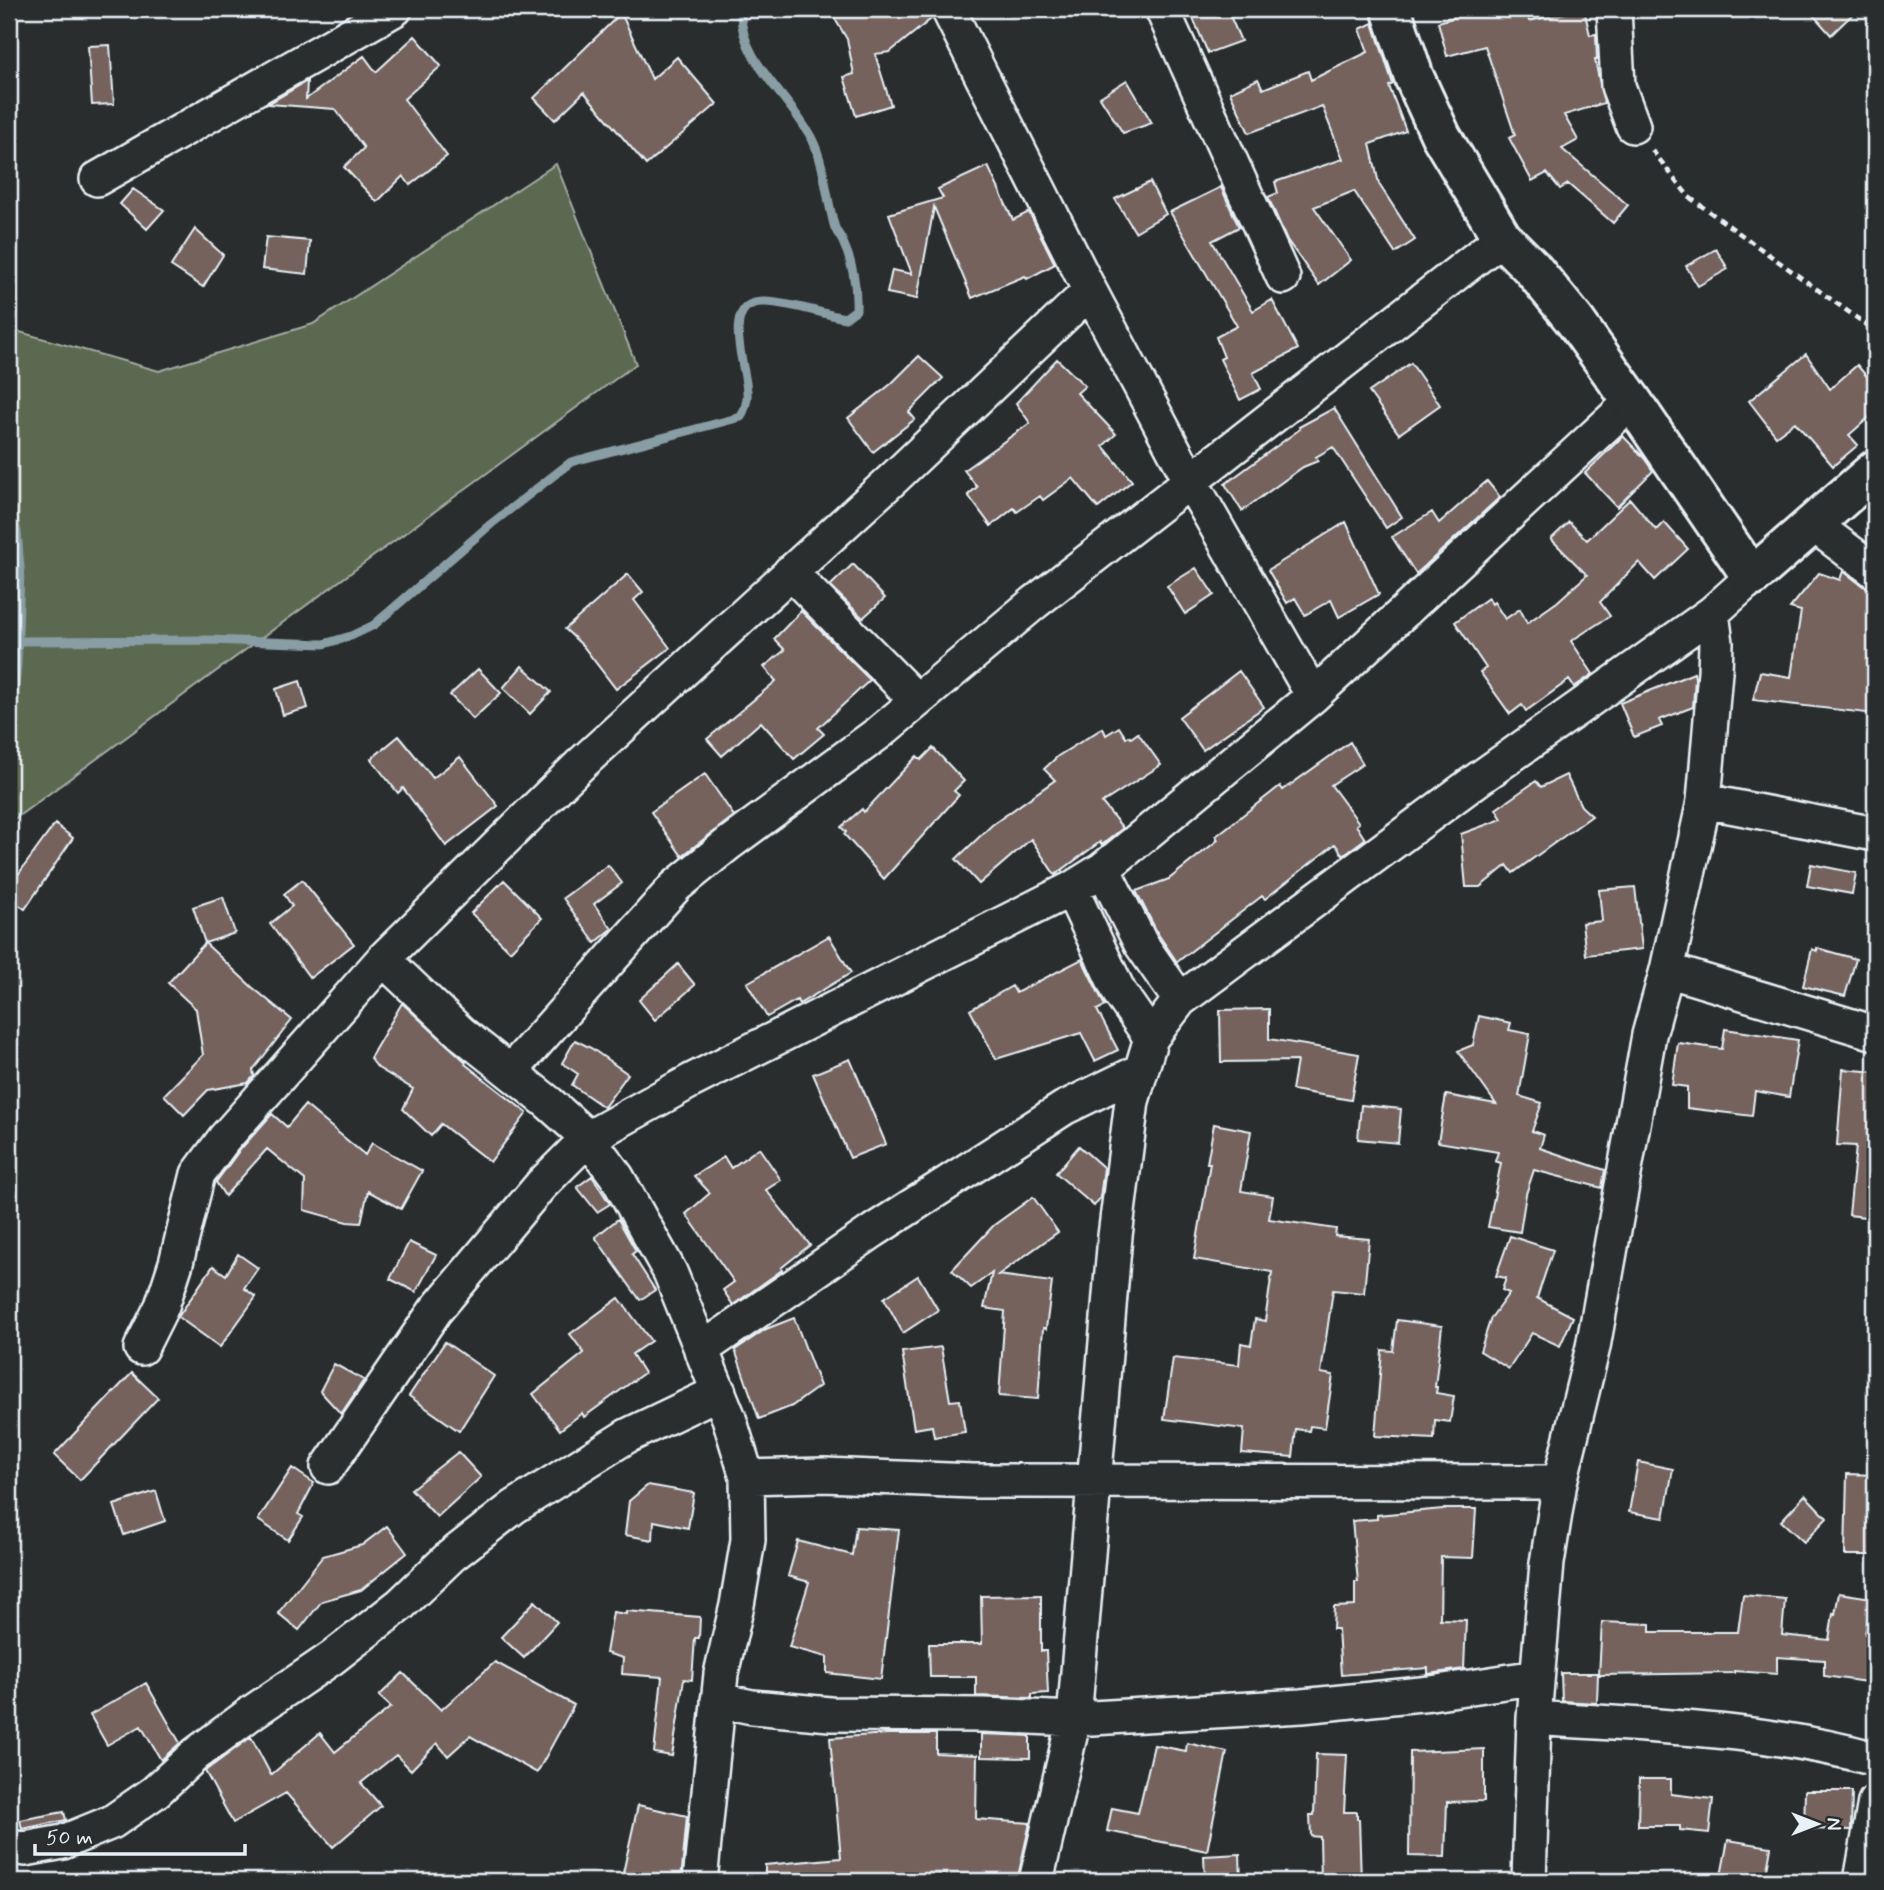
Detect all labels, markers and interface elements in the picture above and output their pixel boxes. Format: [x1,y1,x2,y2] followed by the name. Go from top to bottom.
[1783,1788,1853,1858] north arrow
[35,1813,245,1857] scale bar
[1820,1818,1845,1830] text: N
[46,1824,93,1852] text: 50 m

